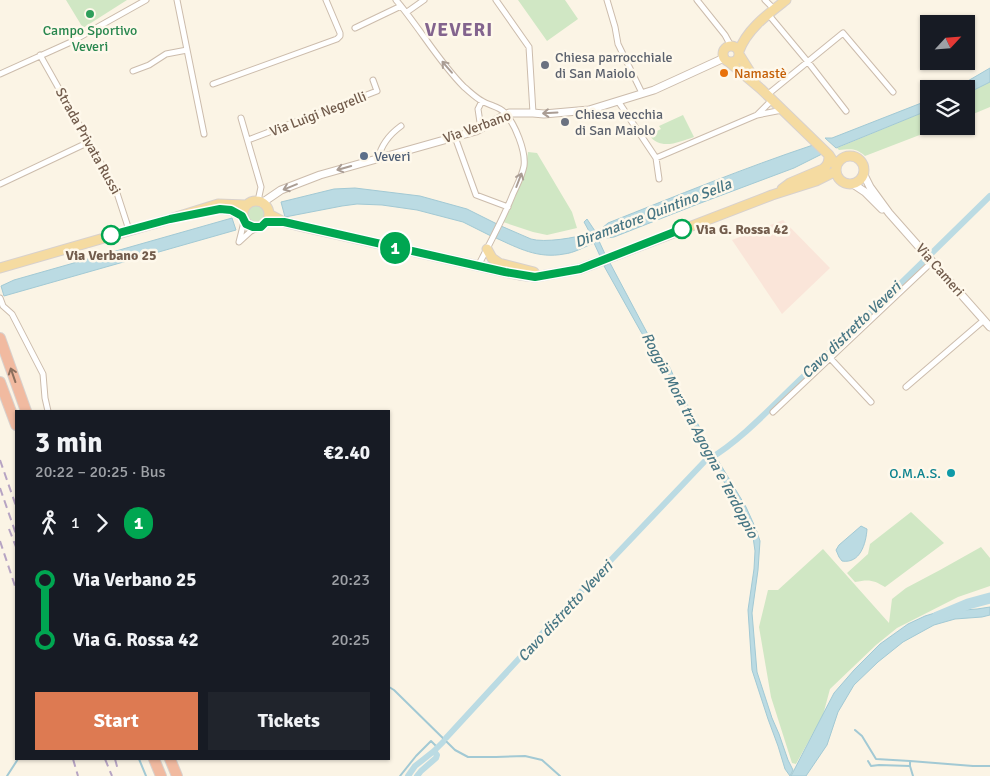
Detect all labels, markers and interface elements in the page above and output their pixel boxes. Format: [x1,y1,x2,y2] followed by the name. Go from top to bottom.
[84,8,96,20] marker: Campo Sportivo Veveri
[920,15,975,70] north arrow
[920,15,975,135] map controls
[425,18,493,42] district label: VEVERI
[43,22,137,55] place label: Campo Sportivo Veveri
[555,49,673,82] place label: Chiesa parrocchiale di San Maiolo
[539,59,551,71] marker: Chiesa parrocchiale di San Maiolo
[442,61,453,74] one-way arrow
[734,65,787,82] place label: Namastè
[718,67,730,79] marker: Namastè
[920,80,975,135] button: layers
[52,85,124,197] street label: Strada Privata Russi
[267,88,369,140] street label: Via Luigi Negrelli
[575,106,663,139] place label: Chiesa vecchia di San Maiolo
[441,107,513,147] street label: Via Verbano
[542,109,558,118] one-way arrow
[559,116,571,128] marker: Chiesa vecchia di San Maiolo
[374,148,411,165] place label: Veveri
[358,150,370,162] marker: Veveri
[337,164,353,174] one-way arrow
[515,173,524,188] one-way arrow
[572,175,734,251] water label: Diramatore Quintino Sella
[282,183,297,192] one-way arrow
[672,219,692,239] marker: Via G. Rossa 42
[696,221,789,238] place label: Via G. Rossa 42
[101,225,121,245] marker: Via Verbano 25
[379,232,411,264] line badge: 1
[390,237,400,259] text: 1
[912,240,968,300] street label: Via Cameri
[65,247,157,264] place label: Via Verbano 25
[798,277,906,382] water label: Cavo distretto Veveri
[638,329,763,542] water label: Roggia Mora tra Agogna e Terdoppio
[8,368,17,383] one-way arrow
[35,426,103,460] text: 3 min
[324,441,370,465] text: €2.40
[35,462,166,482] text: 20:22 – 20:25 · Bus
[889,465,941,482] place label: O.M.A.S.
[945,467,957,479] marker: O.M.A.S.
[35,509,63,537] icon: walk
[88,509,116,537] icon: forward
[134,512,143,534] text: 1
[71,513,80,533] text: 1
[514,555,618,665] water label: Cavo distretto Veveri
[73,568,197,592] text: Via Verbano 25
[331,570,370,590] text: 20:23
[73,628,199,652] text: Via G. Rossa 42
[331,630,370,650] text: 20:25
[35,692,198,750] button: Start
[208,692,370,750] button: Tickets

